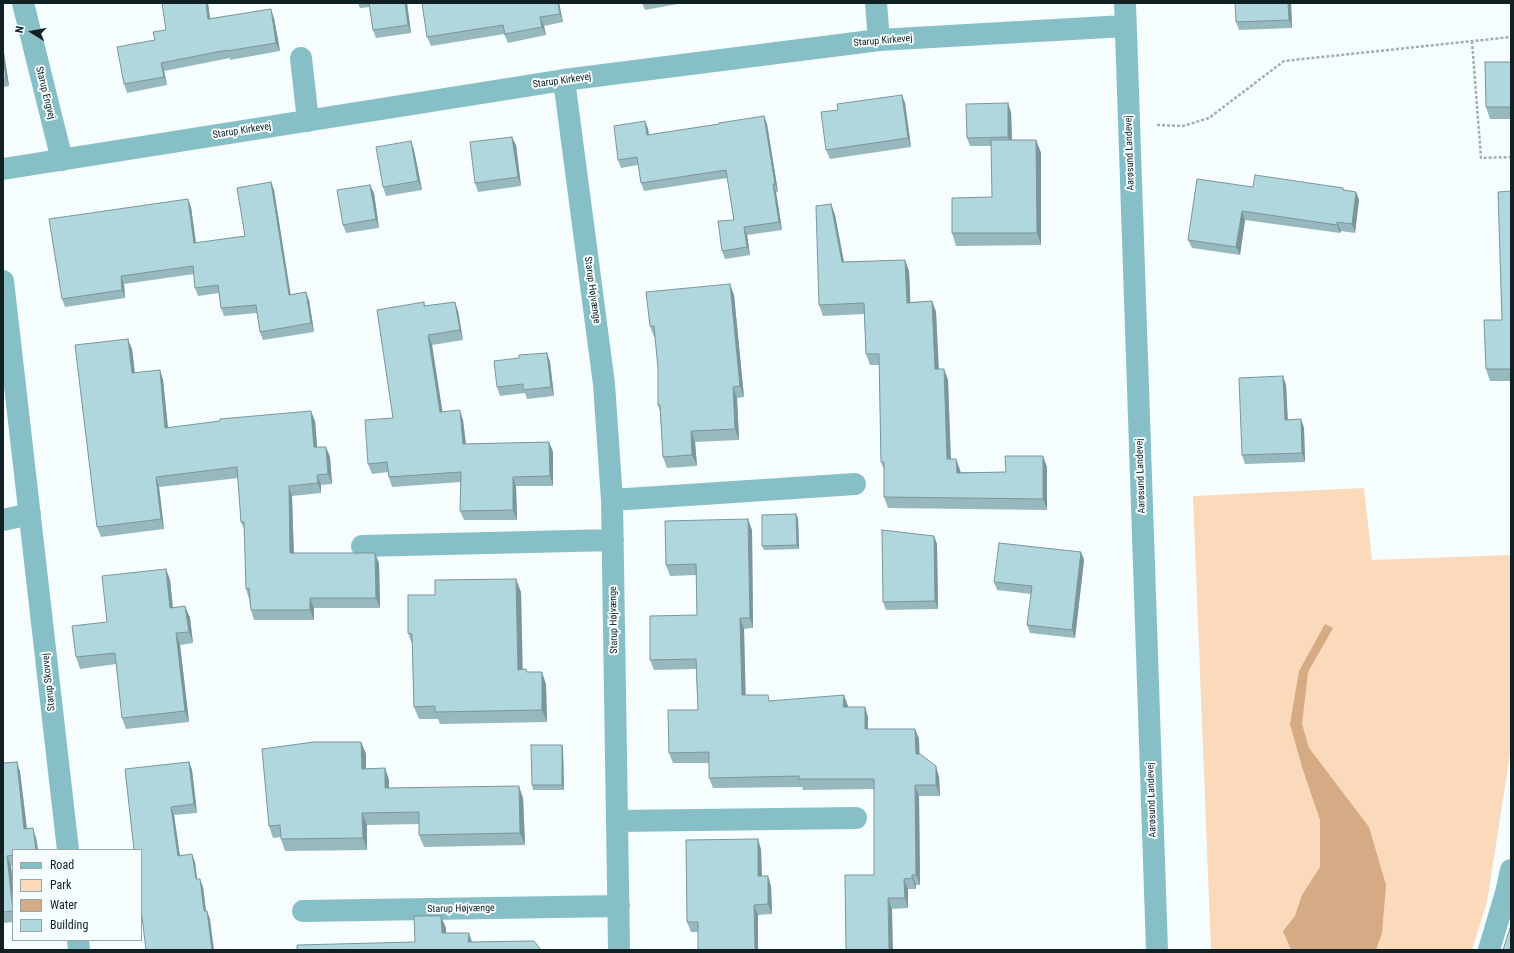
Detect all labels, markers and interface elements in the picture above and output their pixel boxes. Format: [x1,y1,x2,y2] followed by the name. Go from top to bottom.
[12,12,52,52] north arrow
[13,25,27,34] text: N
[853,32,913,50] street label: Starup Kirkevej
[33,65,57,121] street label: Starup Engvej
[532,71,592,91] street label: Starup Kirkevej
[1123,115,1137,191] street label: Aarøsund Landevej
[212,120,272,142] street label: Starup Kirkevej
[581,256,603,324] street label: Starup Højvænge
[1134,438,1148,514] street label: Aarøsund Landevej
[607,586,621,654] street label: Starup Højvænge
[40,652,58,712] street label: Starup Skovvej
[1145,762,1159,838] street label: Aarøsund Landevej
[12,849,142,941] legend
[50,858,74,872] text: Road
[50,878,71,892] text: Park
[50,898,78,912] text: Water
[427,902,495,916] street label: Starup Højvænge
[50,918,88,932] text: Building

